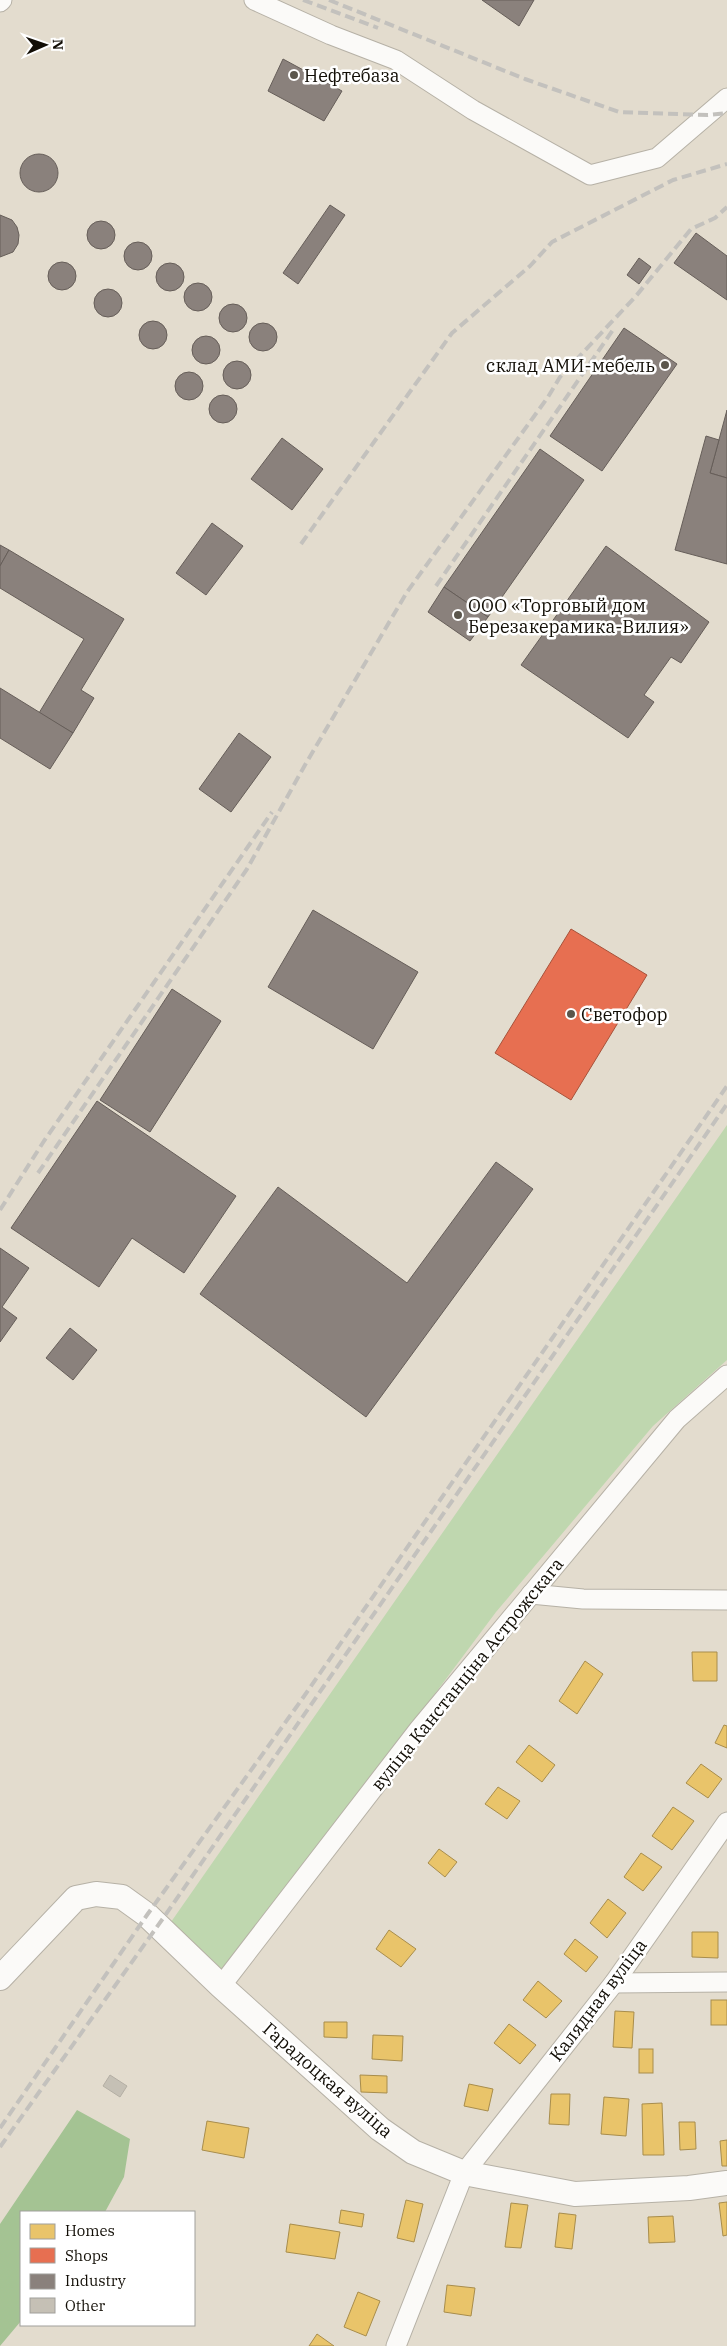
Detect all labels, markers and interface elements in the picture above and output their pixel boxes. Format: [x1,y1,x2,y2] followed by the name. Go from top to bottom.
[20,20,70,70] north arrow
[49,39,67,50] text: N
[304,64,400,87] place label: Нефтебаза
[288,69,300,81] marker: Нефтебаза
[486,354,655,377] place label: склад АМИ-мебель
[659,359,671,371] marker: склад АМИ-мебель
[468,594,689,638] place label: ООО «Торговый дом Березакерамика-Вилия»
[452,609,464,621] marker: ООО «Торговый дом Березакерамика-Вилия»
[581,1003,668,1026] place label: Светофор
[565,1008,577,1020] marker: Светофор
[366,1553,568,1795] street label: вуліца Канстанціна Астрожскага
[544,1934,652,2066] street label: Калядная вуліца
[258,2017,398,2143] street label: Гарадоцкая вуліца
[20,2211,195,2326] legend
[65,2221,115,2240] text: Homes
[65,2246,108,2265] text: Shops
[65,2271,126,2290] text: Industry
[65,2296,105,2315] text: Other

